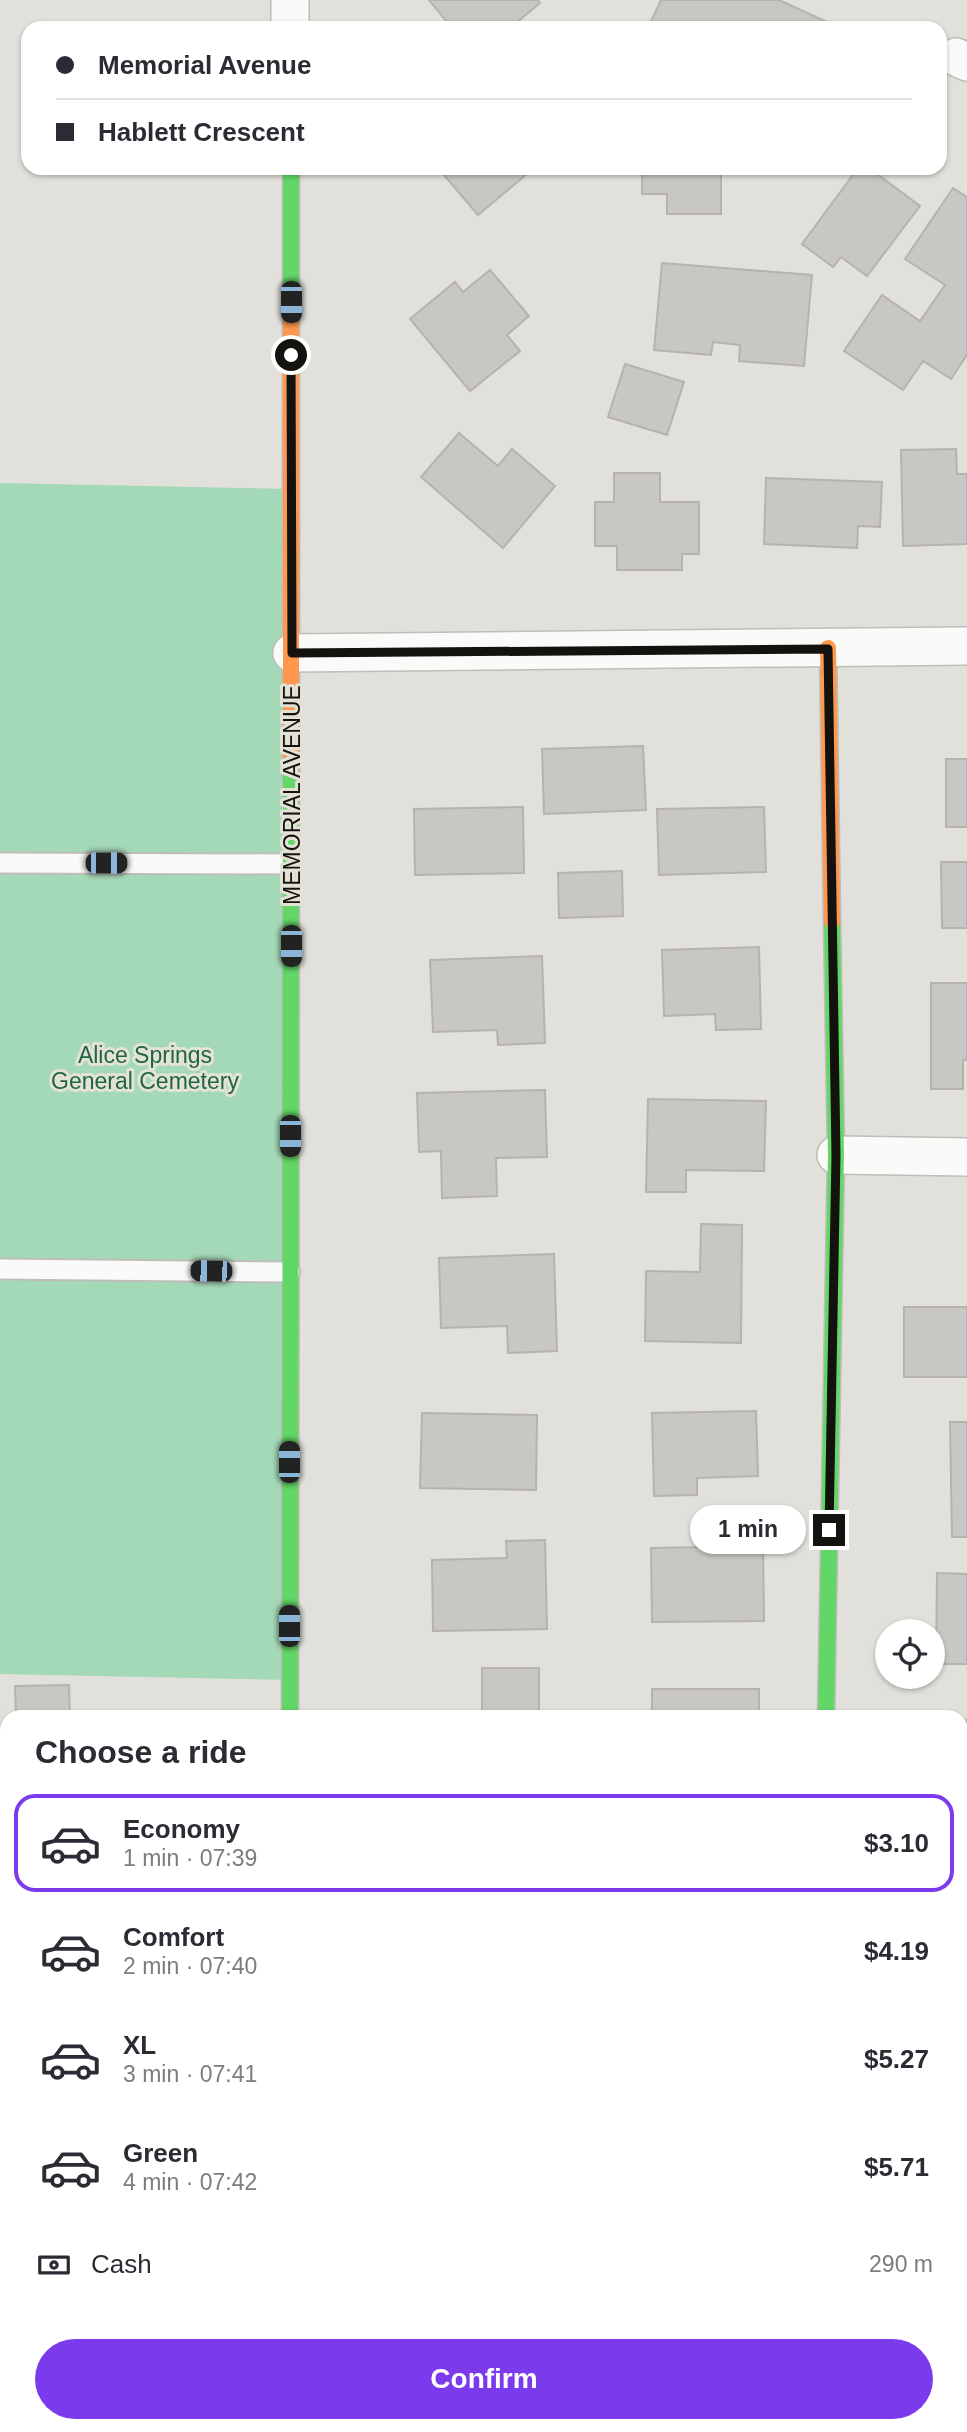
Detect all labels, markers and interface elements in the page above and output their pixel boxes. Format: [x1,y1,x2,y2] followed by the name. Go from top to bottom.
[98,50,311,80] text: Memorial Avenue
[98,117,305,147] text: Hablett Crescent
[281,281,302,323] car
[275,339,307,371] route start
[279,685,305,905] street label: MEMORIAL AVENUE
[86,853,128,874] car
[281,925,302,967] car
[51,1042,239,1094] park label: Alice Springs General Cemetery
[280,1115,301,1157] car
[190,1260,233,1282] car
[279,1441,300,1483] car
[689,1506,804,1554] callout: 1 min
[813,1514,845,1546] route end
[718,1516,778,1542] text: 1 min
[279,1605,300,1647] car
[875,1619,945,1689] map controls
[875,1619,945,1689] button: locate
[35,1734,247,1770] text: Choose a ride
[39,1812,102,1875] icon: car
[123,1814,240,1844] text: Economy
[864,1828,929,1858] text: $3.10
[123,1845,257,1871] text: 1 min · 07:39
[39,1920,102,1983] icon: car
[123,1922,224,1952] text: Comfort
[864,1936,929,1966] text: $4.19
[123,1953,257,1979] text: 2 min · 07:40
[39,2028,102,2091] icon: car
[123,2030,156,2060] text: XL
[864,2044,929,2074] text: $5.27
[123,2061,257,2087] text: 3 min · 07:41
[39,2136,102,2199] icon: car
[123,2138,198,2168] text: Green
[864,2152,929,2182] text: $5.71
[123,2169,257,2195] text: 4 min · 07:42
[35,2246,73,2284] icon: cash
[91,2249,152,2279] text: Cash
[869,2251,933,2277] text: 290 m
[35,2339,933,2419] button: Confirm

